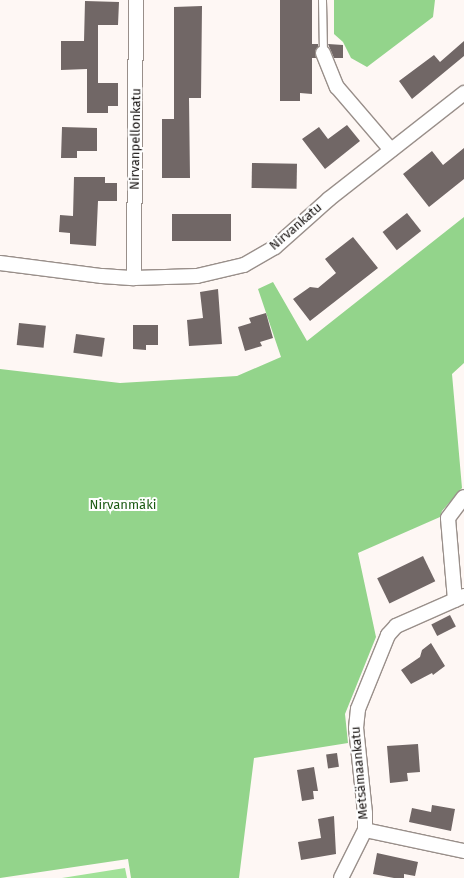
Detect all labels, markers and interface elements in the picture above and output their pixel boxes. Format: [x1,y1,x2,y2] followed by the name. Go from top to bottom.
[127,88,145,190] street label: Nirvanpellonkatu
[267,200,325,254] street label: Nirvankatu
[90,497,156,513] park label: Nirvanmäki
[348,726,372,820] street label: Metsämaankatu

